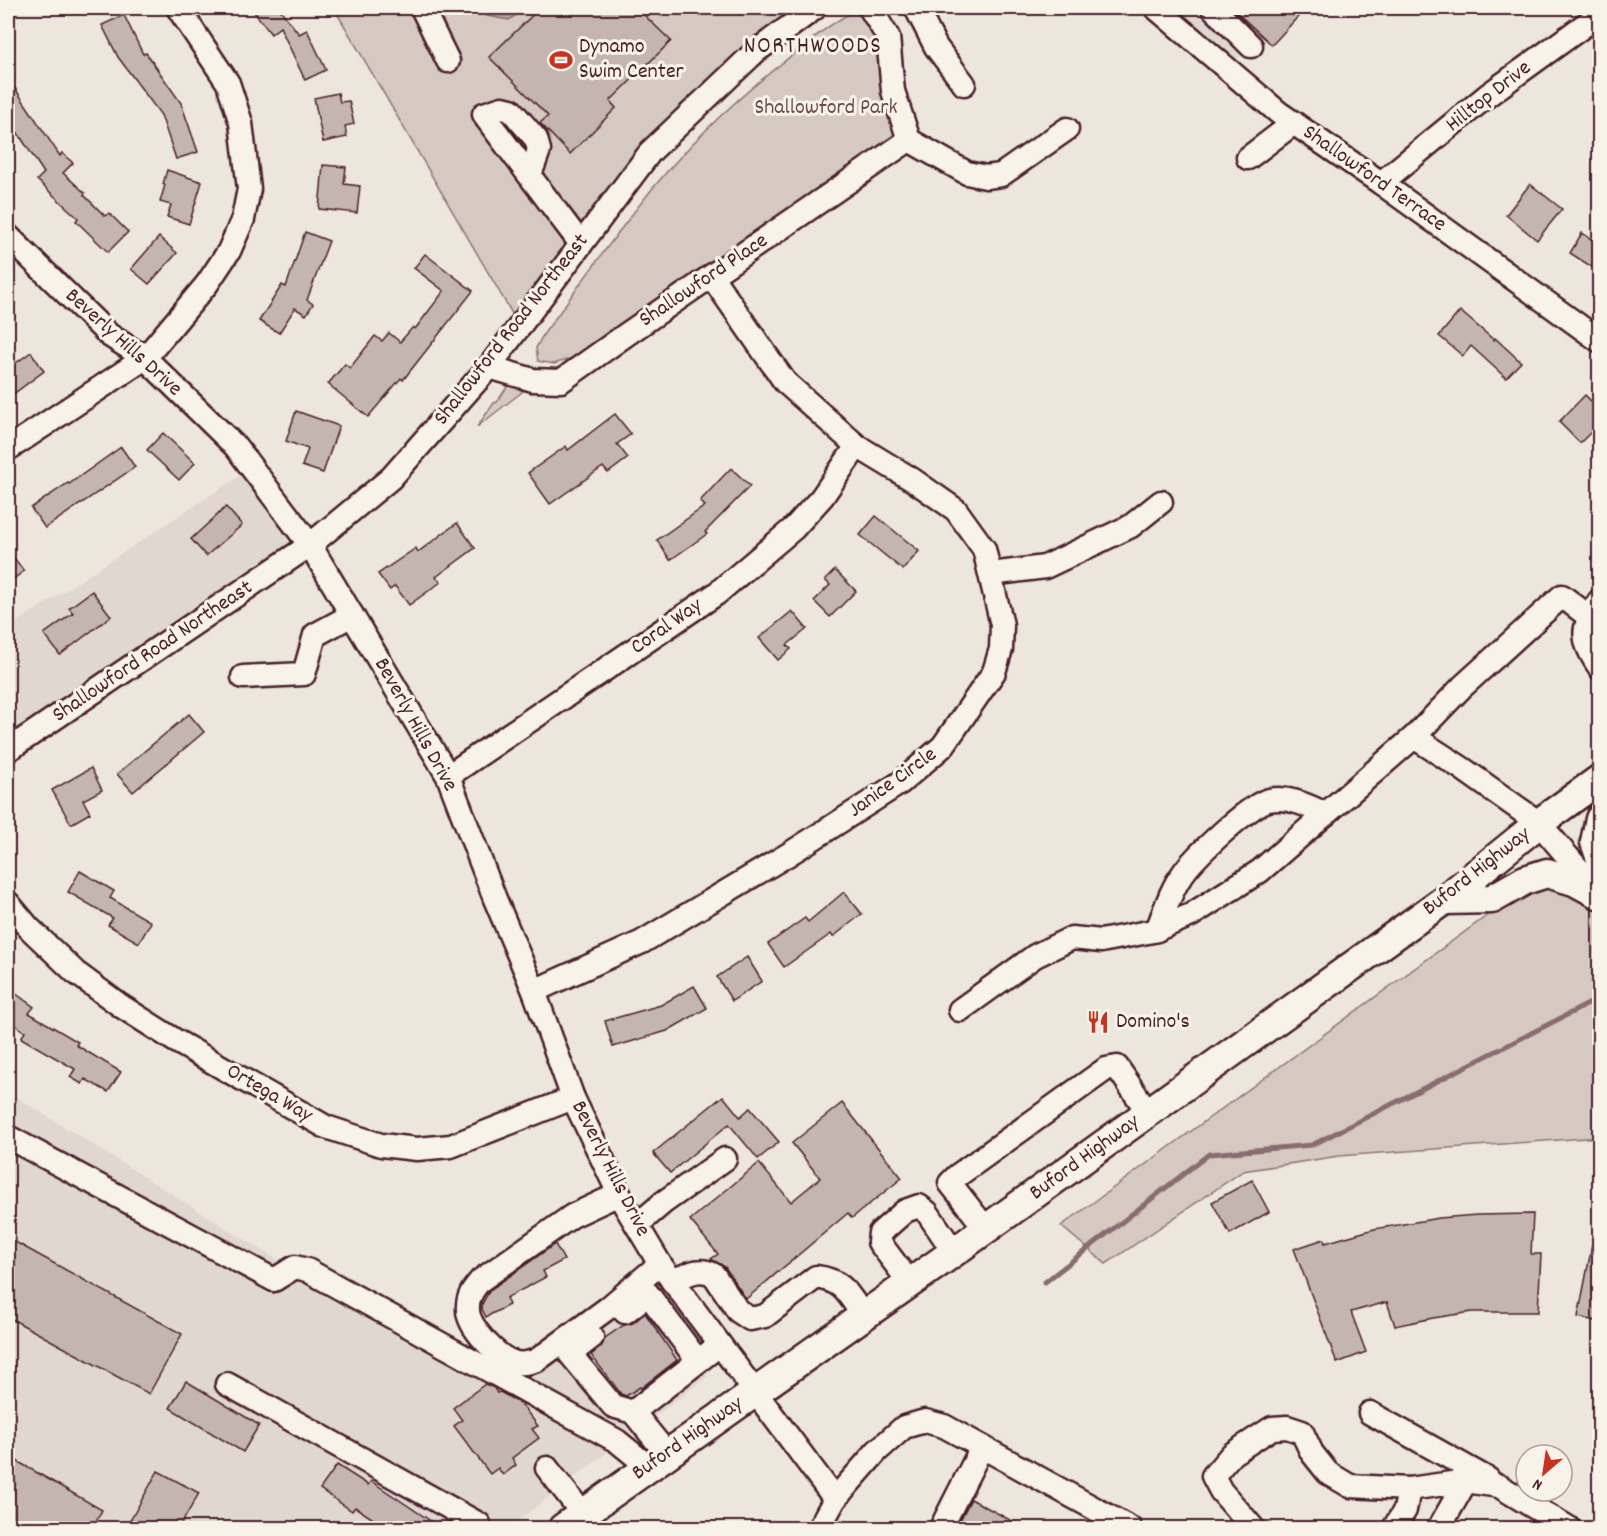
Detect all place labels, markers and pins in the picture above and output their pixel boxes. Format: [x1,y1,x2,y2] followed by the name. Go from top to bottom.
[579,32,685,88] place label: Dynamo Swim Center
[548,47,574,73] sports icon: Dynamo Swim Center
[1116,1007,1190,1038] place label: Domino's
[1085,1009,1111,1035] restaurant icon: Domino's

